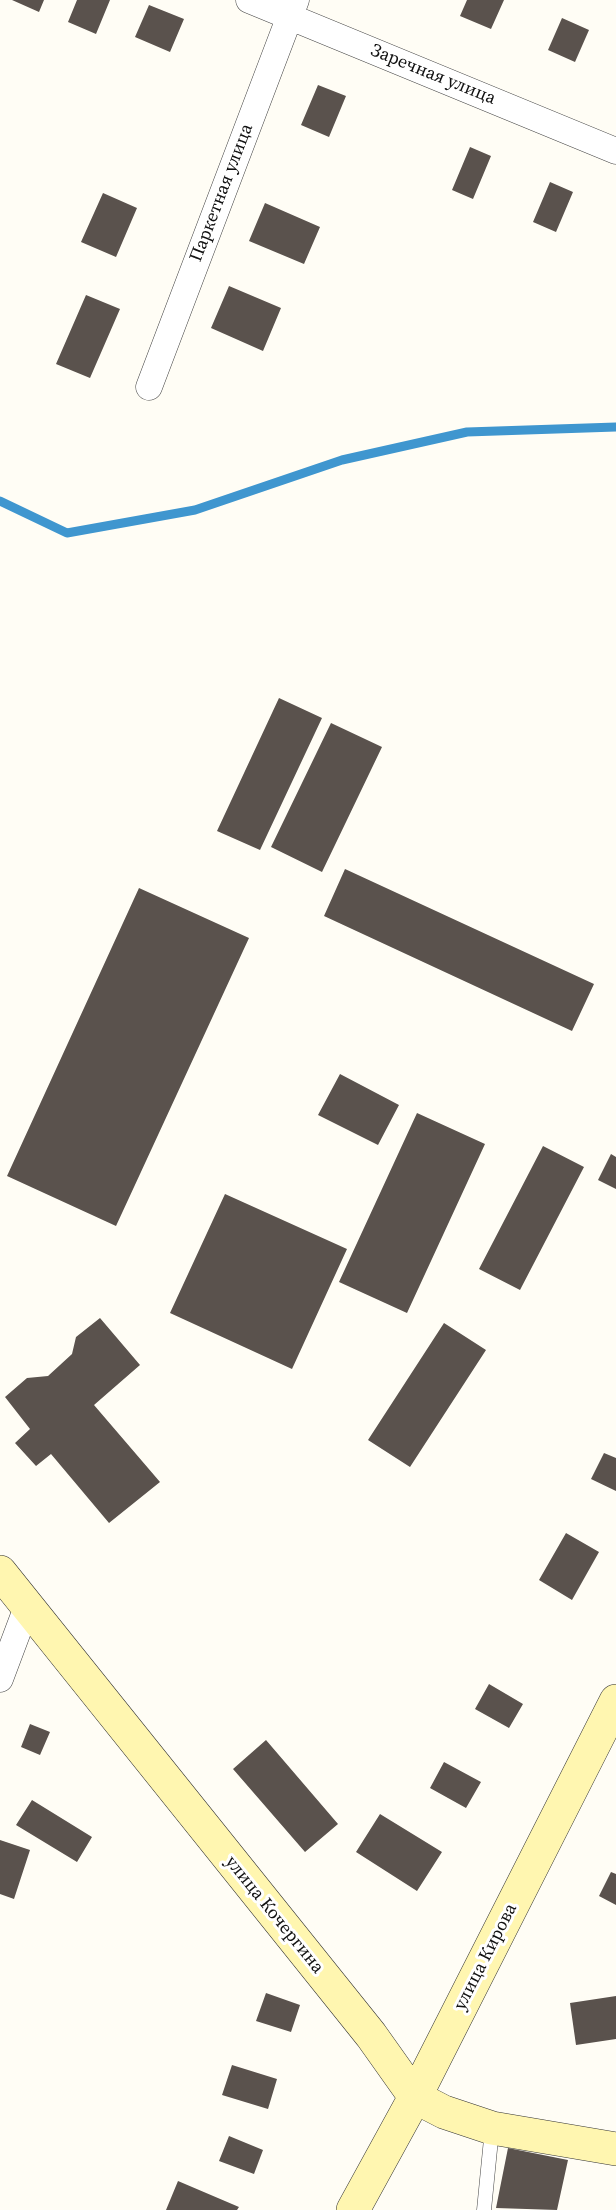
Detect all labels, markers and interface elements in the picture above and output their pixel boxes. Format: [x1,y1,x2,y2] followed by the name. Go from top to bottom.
[367,40,499,110] street label: Заречная улица
[186,121,258,265] street label: Паркетная улица
[220,1852,328,1978] street label: улица Кочергина
[450,1900,522,2014] street label: улица Кирова

